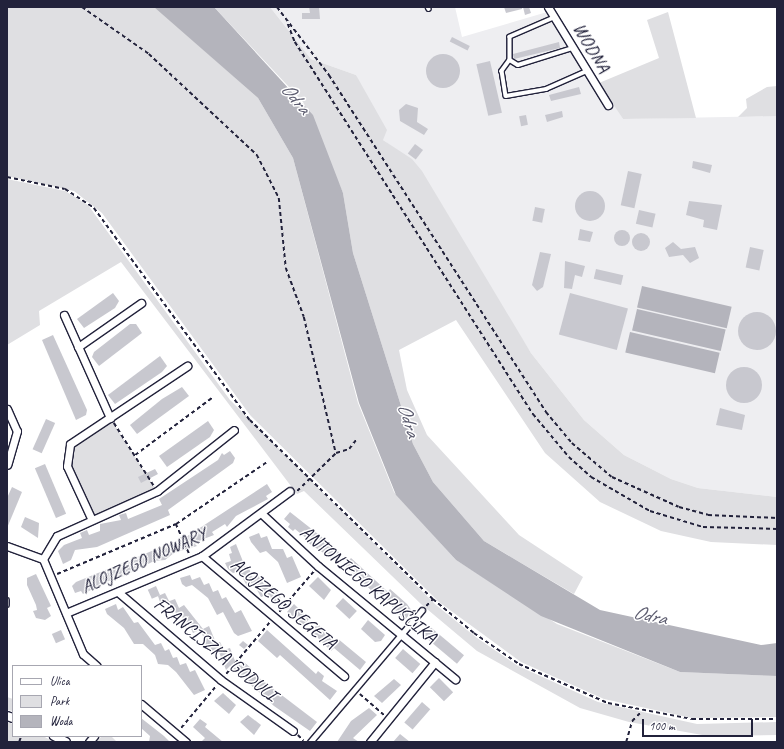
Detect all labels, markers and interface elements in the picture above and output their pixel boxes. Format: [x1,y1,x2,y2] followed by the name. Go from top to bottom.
[567,19,615,77] street label: WODNA
[276,77,316,119] water label: Odra
[393,400,425,440] water label: Odra
[295,521,441,649] street label: ANTONIEGO KAPUŚCIKA
[77,523,211,599] street label: ALOJZEGO NOWARY
[225,553,341,655] street label: ALOJZEGO SEGETA
[149,593,281,707] street label: FRANCISZKA GODULI
[631,600,669,630] water label: Odra
[12,665,142,737] legend
[50,673,69,689] text: Ulica
[50,693,69,709] text: Park
[644,711,755,737] scale bar
[50,713,72,729] text: Woda
[649,718,675,734] text: 100 m

